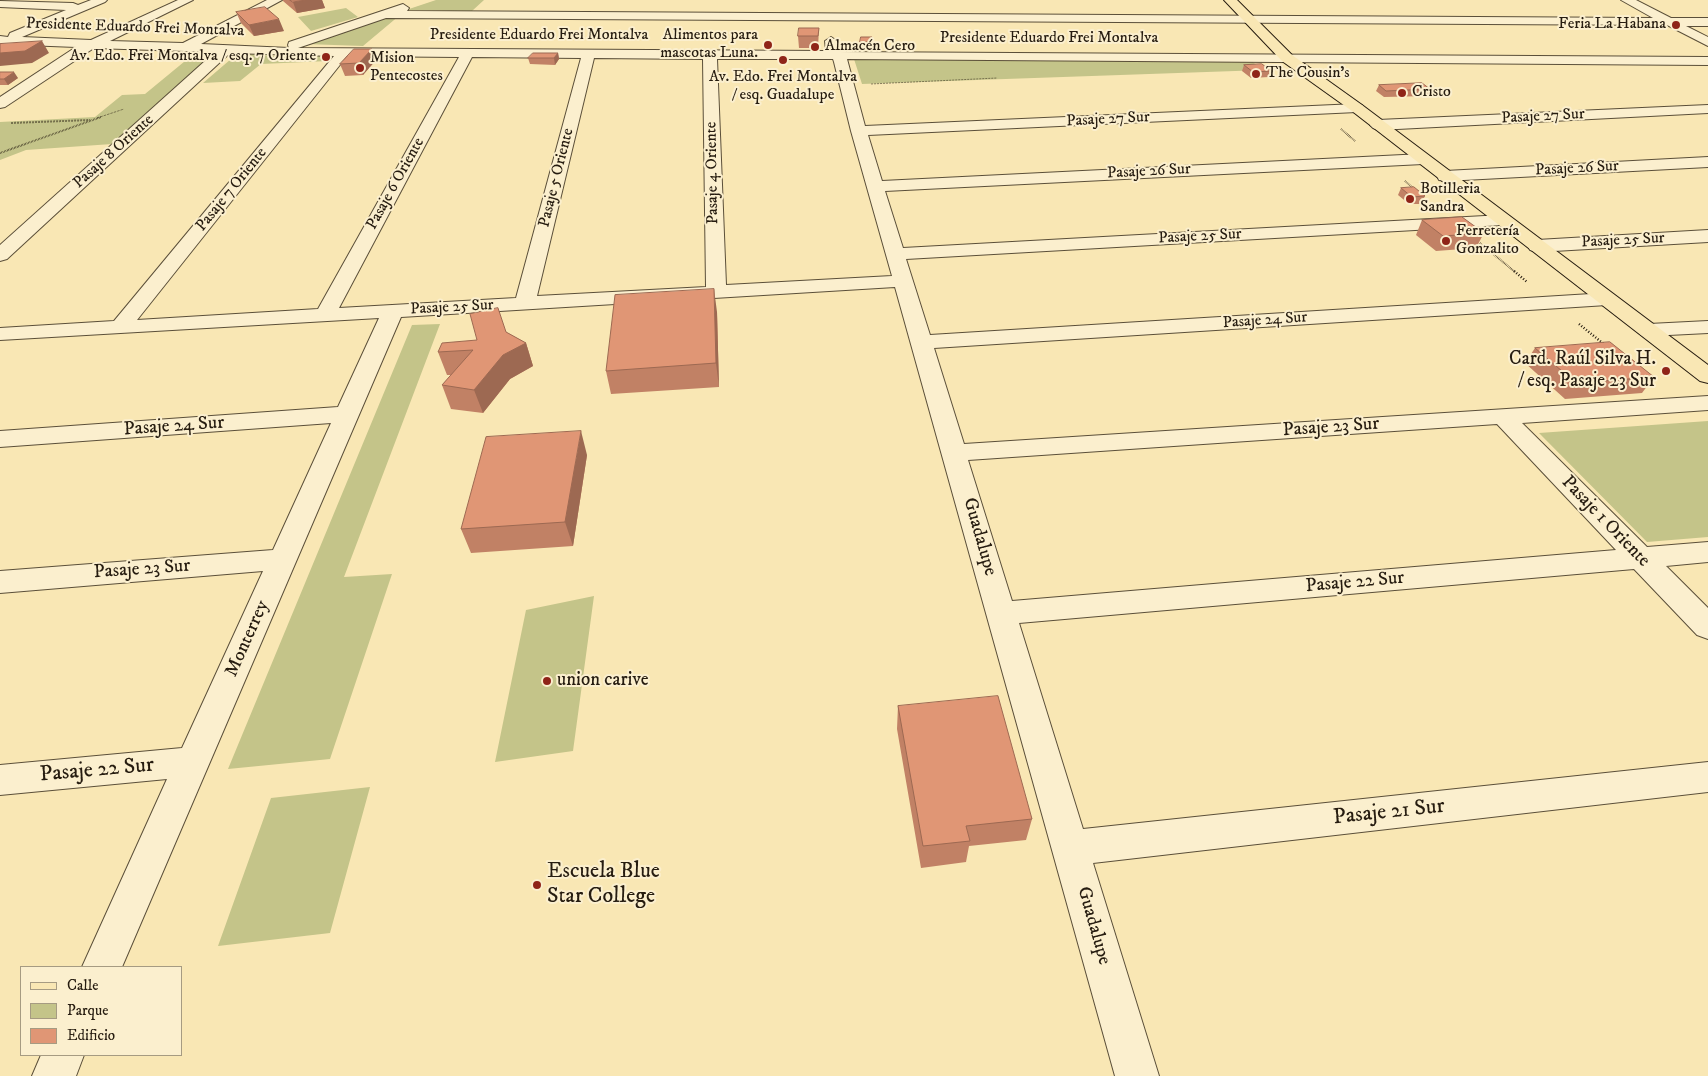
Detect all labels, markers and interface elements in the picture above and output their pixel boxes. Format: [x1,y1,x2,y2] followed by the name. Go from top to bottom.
[26,15,244,41] street label: Presidente Eduardo Frei Montalva
[1558,15,1666,35] place label: Feria La Habana
[1670,19,1682,31] marker: Feria La Habana
[430,26,648,46] street label: Presidente Eduardo Frei Montalva
[660,26,758,64] place label: Alimentos para mascotas Luna.
[940,29,1158,49] street label: Presidente Eduardo Frei Montalva
[825,37,915,57] place label: Almacén Cero
[762,39,774,51] marker: Alimentos para mascotas Luna.
[809,41,821,53] marker: Almacén Cero
[70,47,316,67] place label: Av. Edo. Frei Montalva / esq. 7 Oriente
[370,49,443,87] place label: Mision Pentecostes
[320,51,332,63] marker: Av. Edo. Frei Montalva / esq. 7 Oriente
[777,54,789,66] marker: Av. Edo. Frei Montalva / esq. Guadalupe
[354,62,366,74] marker: Mision Pentecostes
[1266,64,1350,84] place label: The Cousin's
[709,68,857,106] place label: Av. Edo. Frei Montalva / esq. Guadalupe
[1250,68,1262,80] marker: The Cousin's
[1412,83,1451,103] place label: Cristo
[1396,87,1408,99] marker: Cristo
[1501,105,1585,129] street label: Pasaje 27 Sur
[1066,108,1150,132] street label: Pasaje 27 Sur
[70,111,158,193] street label: Pasaje 8 Oriente
[703,121,723,225] street label: Pasaje 4 Oriente
[535,126,579,230] street label: Pasaje 5 Oriente
[363,135,429,233] street label: Pasaje 6 Oriente
[192,144,272,236] street label: Pasaje 7 Oriente
[1535,157,1619,181] street label: Pasaje 26 Sur
[1107,160,1191,184] street label: Pasaje 26 Sur
[1420,180,1480,218] place label: Botilleria Sandra
[1404,193,1416,205] marker: Botilleria Sandra
[1456,222,1519,260] place label: Ferretería Gonzalito
[1158,225,1242,249] street label: Pasaje 25 Sur
[1581,229,1665,253] street label: Pasaje 25 Sur
[1440,235,1452,247] marker: Ferretería Gonzalito
[410,296,494,320] street label: Pasaje 25 Sur
[1222,308,1308,334] street label: Pasaje 24 Sur
[1509,349,1656,393] place label: Card. Raúl Silva H. / esq. Pasaje 23 Sur
[1660,365,1672,377] marker: Card. Raúl Silva H. / esq. Pasaje 23 Sur
[123,412,225,442] street label: Pasaje 24 Sur
[1282,413,1380,443] street label: Pasaje 23 Sur
[1556,472,1654,572] street label: Pasaje 1 Oriente
[957,495,1001,579] street label: Guadalupe
[93,555,191,585] street label: Pasaje 23 Sur
[1305,567,1405,599] street label: Pasaje 22 Sur
[221,597,275,681] street label: Monterrey
[557,670,649,692] place label: union carive
[541,675,553,687] marker: union carive
[39,753,155,789] street label: Pasaje 22 Sur
[1332,794,1446,832] street label: Pasaje 21 Sur
[547,859,660,910] place label: Escuela Blue Star College
[531,879,543,891] marker: Escuela Blue Star College
[1071,884,1115,968] street label: Guadalupe
[20,966,182,1056] legend
[67,976,99,995] text: Calle
[67,1001,108,1020] text: Parque
[67,1026,115,1045] text: Edificio

